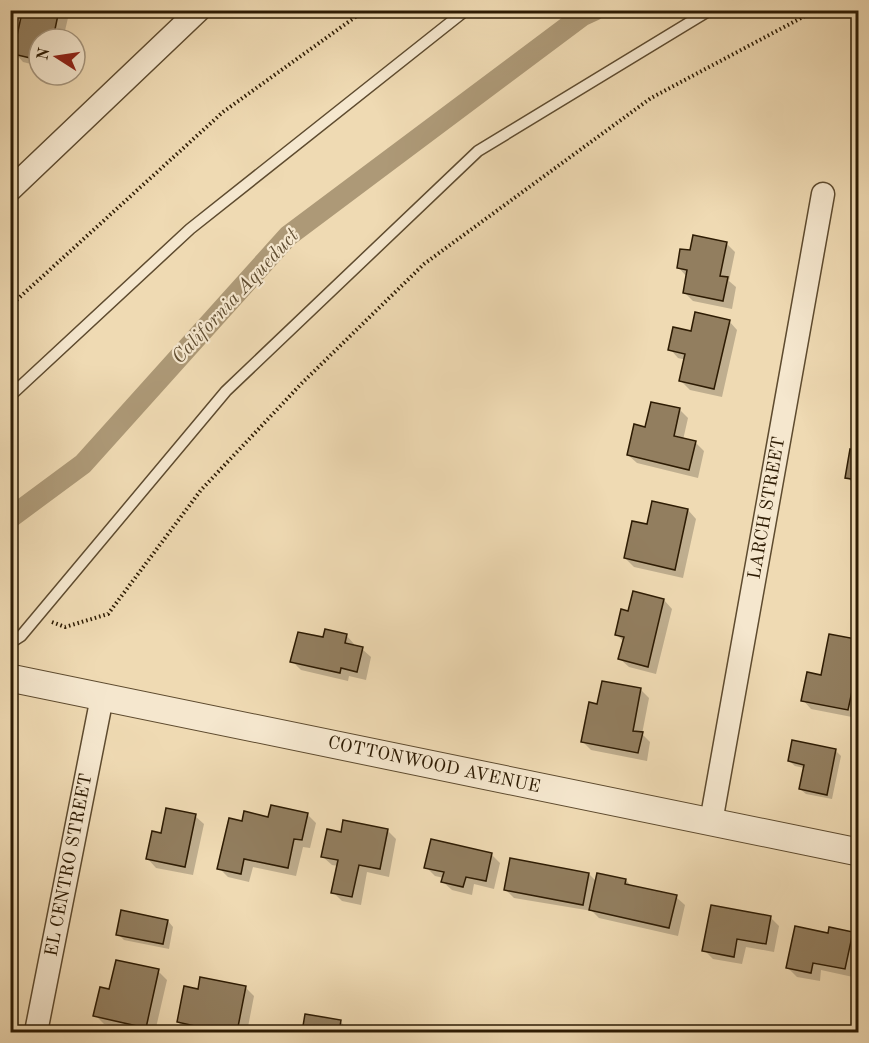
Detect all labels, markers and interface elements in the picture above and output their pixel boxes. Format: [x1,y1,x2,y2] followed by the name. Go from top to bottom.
[27,27,87,87] north arrow
[35,46,54,62] text: N
[169,225,304,368] water label: California Aqueduct
[746,435,788,581] street label: LARCH STREET
[326,734,542,796] street label: COTTONWOOD AVENUE
[42,772,96,958] street label: EL CENTRO STREET

